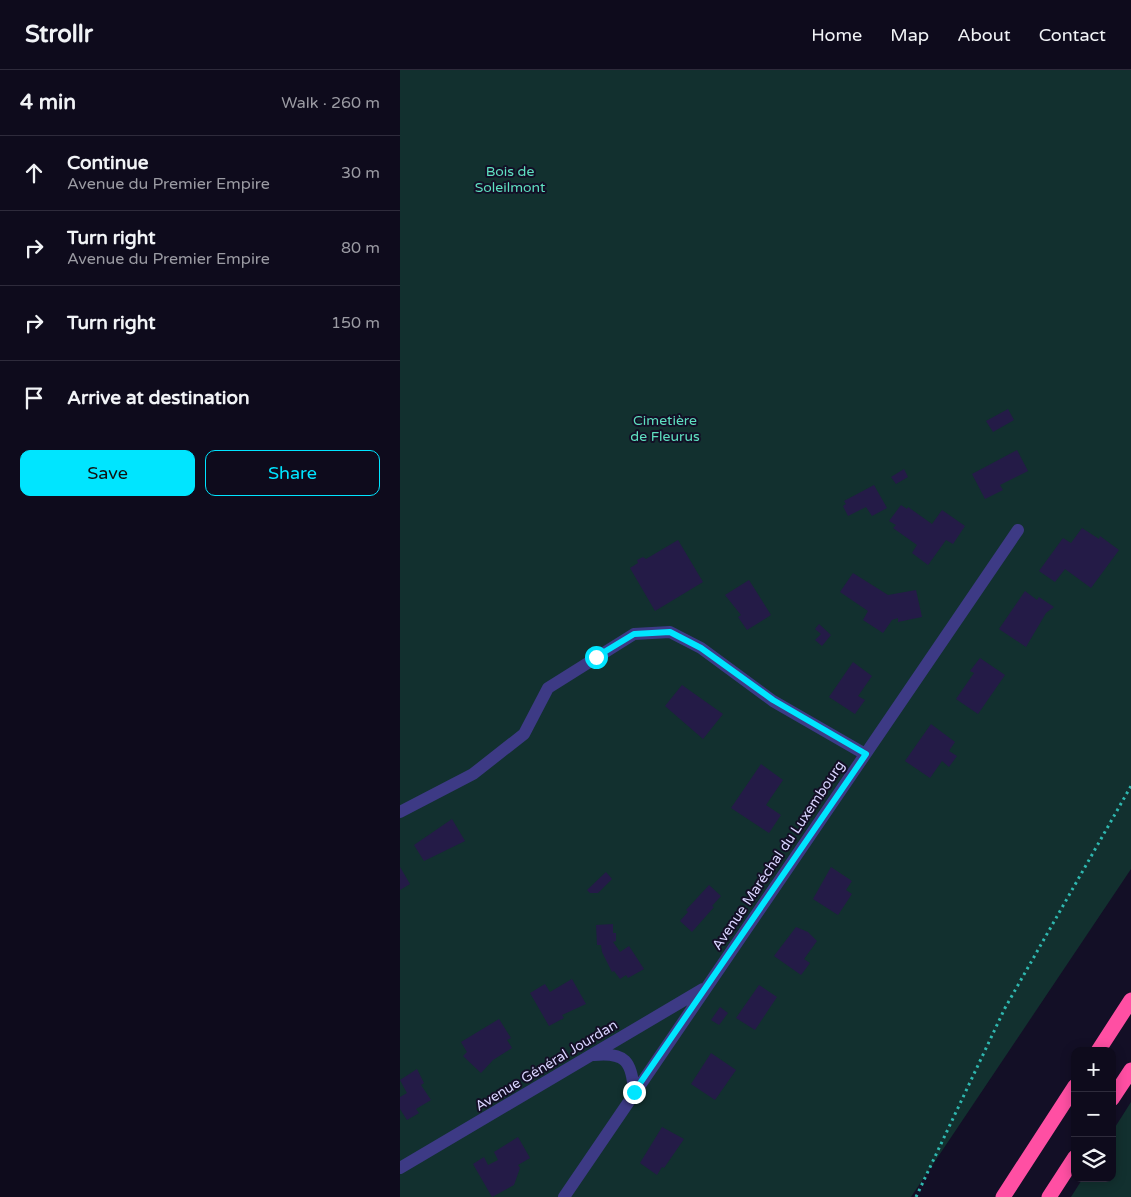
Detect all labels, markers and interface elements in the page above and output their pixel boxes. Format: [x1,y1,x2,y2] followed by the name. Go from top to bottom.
[25,20,93,49] text: Strollr
[811,24,862,46] text: Home
[890,24,929,46] text: Map
[957,24,1011,46] text: About
[1039,24,1106,46] text: Contact
[20,90,76,115] text: 4 min
[281,93,380,113] text: Walk · 260 m
[67,152,149,174] text: Continue
[20,159,48,187] icon: ahead
[341,163,380,183] text: 30 m
[475,163,546,196] park label: Bois de Soleilmont
[67,174,270,194] text: Avenue du Premier Empire
[67,227,155,249] text: Turn right
[20,234,48,262] icon: right
[341,238,380,258] text: 80 m
[67,249,270,269] text: Avenue du Premier Empire
[20,309,48,337] icon: right
[67,312,155,334] text: Turn right
[331,313,380,333] text: 150 m
[20,384,48,412] icon: arrive
[67,387,250,409] text: Arrive at destination
[630,412,700,445] park label: Cimetière de Fleurus
[20,450,195,496] button: Save
[205,450,380,496] button: Share
[585,646,608,669] route start
[709,757,848,953] street label: Avenue Maréchal du Luxembourg
[472,1016,621,1115] street label: Avenue Général Jourdan
[1071,1047,1116,1182] map controls
[1071,1047,1116,1092] button: +
[623,1081,646,1104] route end
[1071,1092,1116,1137] button: −
[1071,1137,1116,1182] button: layers

